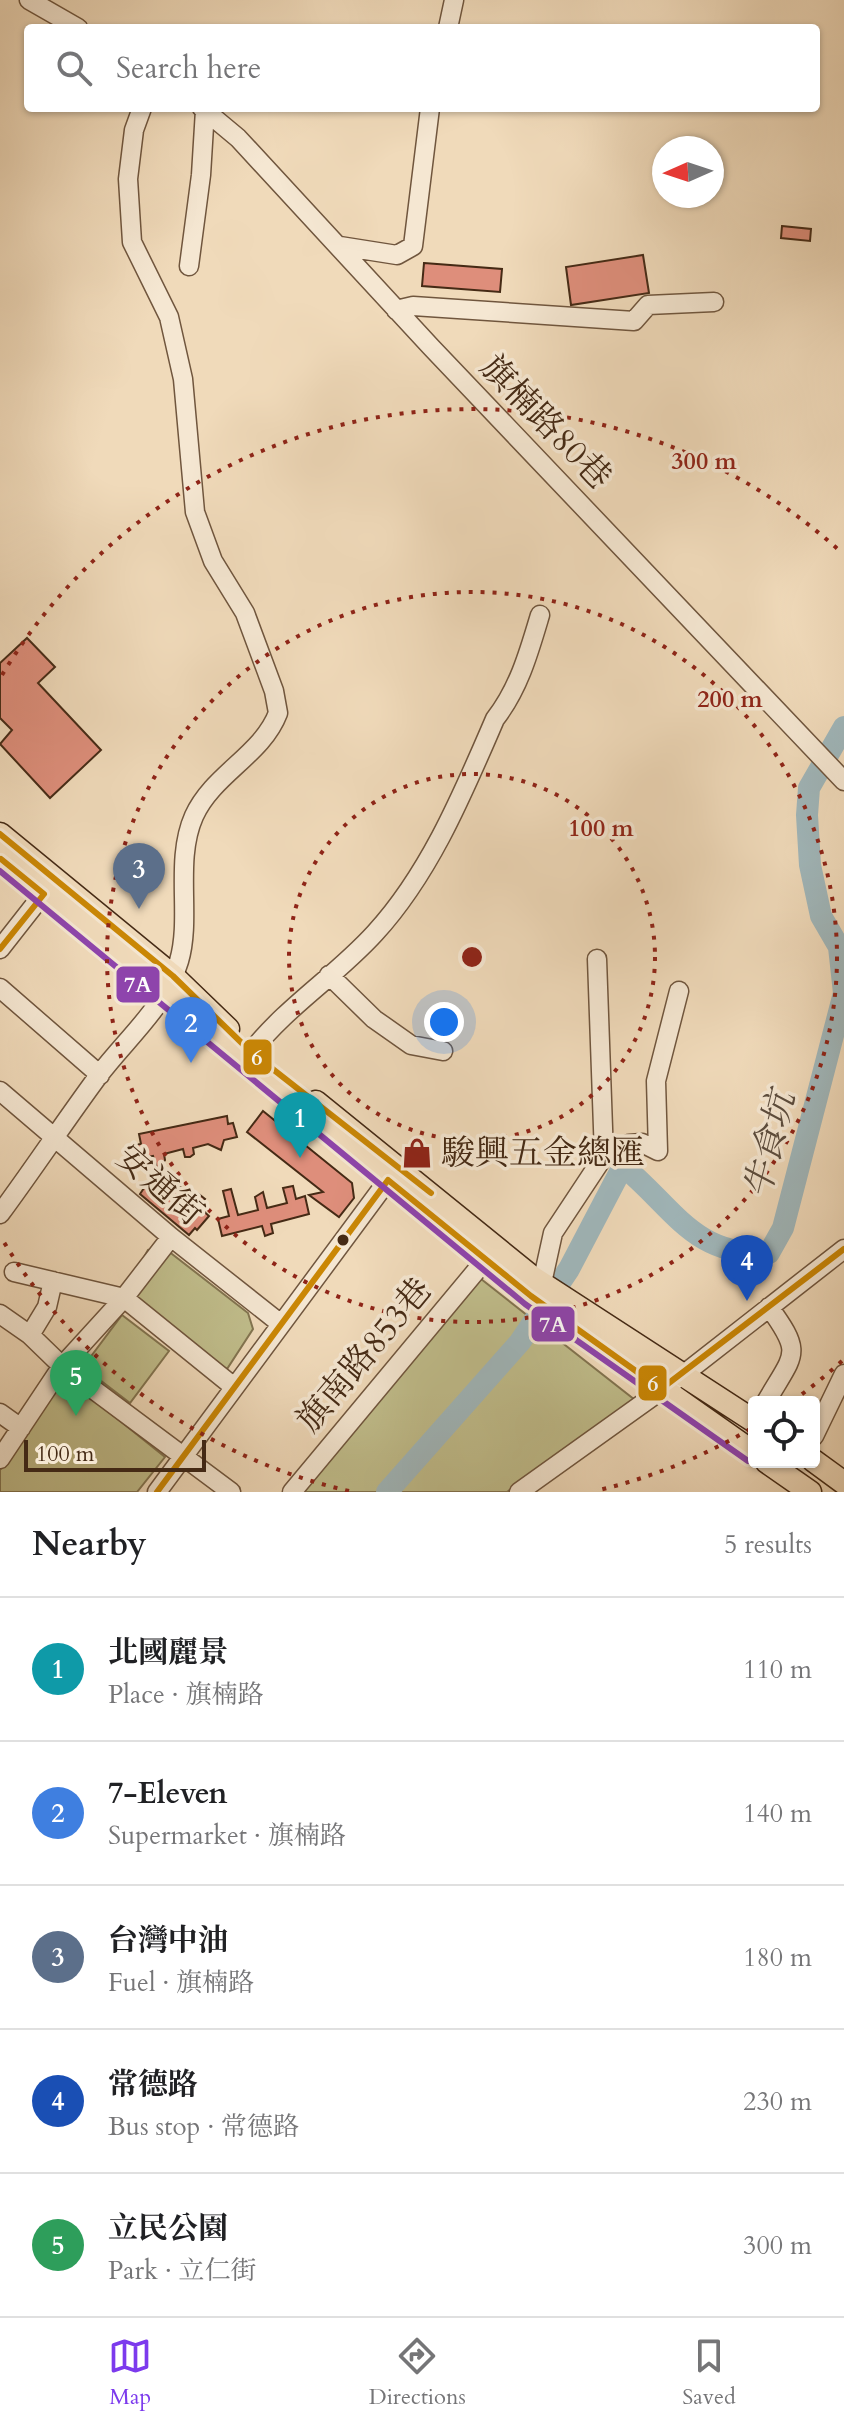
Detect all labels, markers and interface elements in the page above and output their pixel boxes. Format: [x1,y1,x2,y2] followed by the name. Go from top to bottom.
[24,24,820,112] search box
[52,46,96,90] icon: search
[116,48,261,89] text: Search here
[652,136,724,208] north arrow
[470,345,622,499] street label: 旗楠路80巷
[671,445,738,478] text: 300 m
[697,683,764,716] text: 200 m
[568,812,635,845] text: 100 m
[113,843,165,909] pin: 3
[458,943,486,971] centre of rings
[115,965,161,1004] line badge: 7A
[124,970,152,1000] text: 7A
[165,997,217,1063] pin: 2
[424,1002,464,1042] your location
[242,1038,273,1076] line badge: 6
[251,1043,263,1073] text: 6
[733,1082,808,1203] water label: 牛食坑
[274,1092,326,1158] pin: 1
[441,1130,645,1176] place label: 駿興五金總匯
[106,1134,214,1236] street label: 安通街
[400,1136,434,1170] shop icon: 駿興五金總匯
[335,1232,351,1248] unlabelled marker
[721,1235,773,1301] pin: 4
[286,1268,442,1442] street label: 旗南路853巷
[530,1305,576,1343] line badge: 7A
[539,1310,567,1340] text: 7A
[50,1350,102,1416] pin: 5
[637,1364,668,1402] line badge: 6
[647,1369,659,1399] text: 6
[748,1396,820,1468] map controls
[748,1396,820,1468] button: locate
[24,1436,206,1472] scale bar
[36,1439,94,1469] text: 100 m
[32,1521,147,1567] text: Nearby
[724,1527,812,1562] text: 5 results
[108,1632,228,1673] text: 北國麗景
[51,1652,65,1687] text: 1
[743,1652,812,1687] text: 110 m
[108,1677,263,1712] text: Place · 旗楠路
[108,1773,227,1814] text: 7-Eleven
[51,1796,65,1831] text: 2
[743,1796,812,1831] text: 140 m
[108,1818,346,1853] text: Supermarket · 旗楠路
[108,1920,228,1961] text: 台灣中油
[51,1940,65,1975] text: 3
[743,1940,812,1975] text: 180 m
[108,1965,254,2000] text: Fuel · 旗楠路
[108,2064,198,2105] text: 常德路
[51,2084,65,2119] text: 4
[743,2084,812,2119] text: 230 m
[108,2109,299,2144] text: Bus stop · 常德路
[108,2208,228,2249] text: 立民公園
[51,2228,65,2263] text: 5
[743,2228,812,2263] text: 300 m
[108,2253,257,2288] text: Park · 立仁街
[108,2334,152,2412] tab: Map
[369,2334,466,2412] tab: Directions
[682,2334,736,2412] tab: Saved

